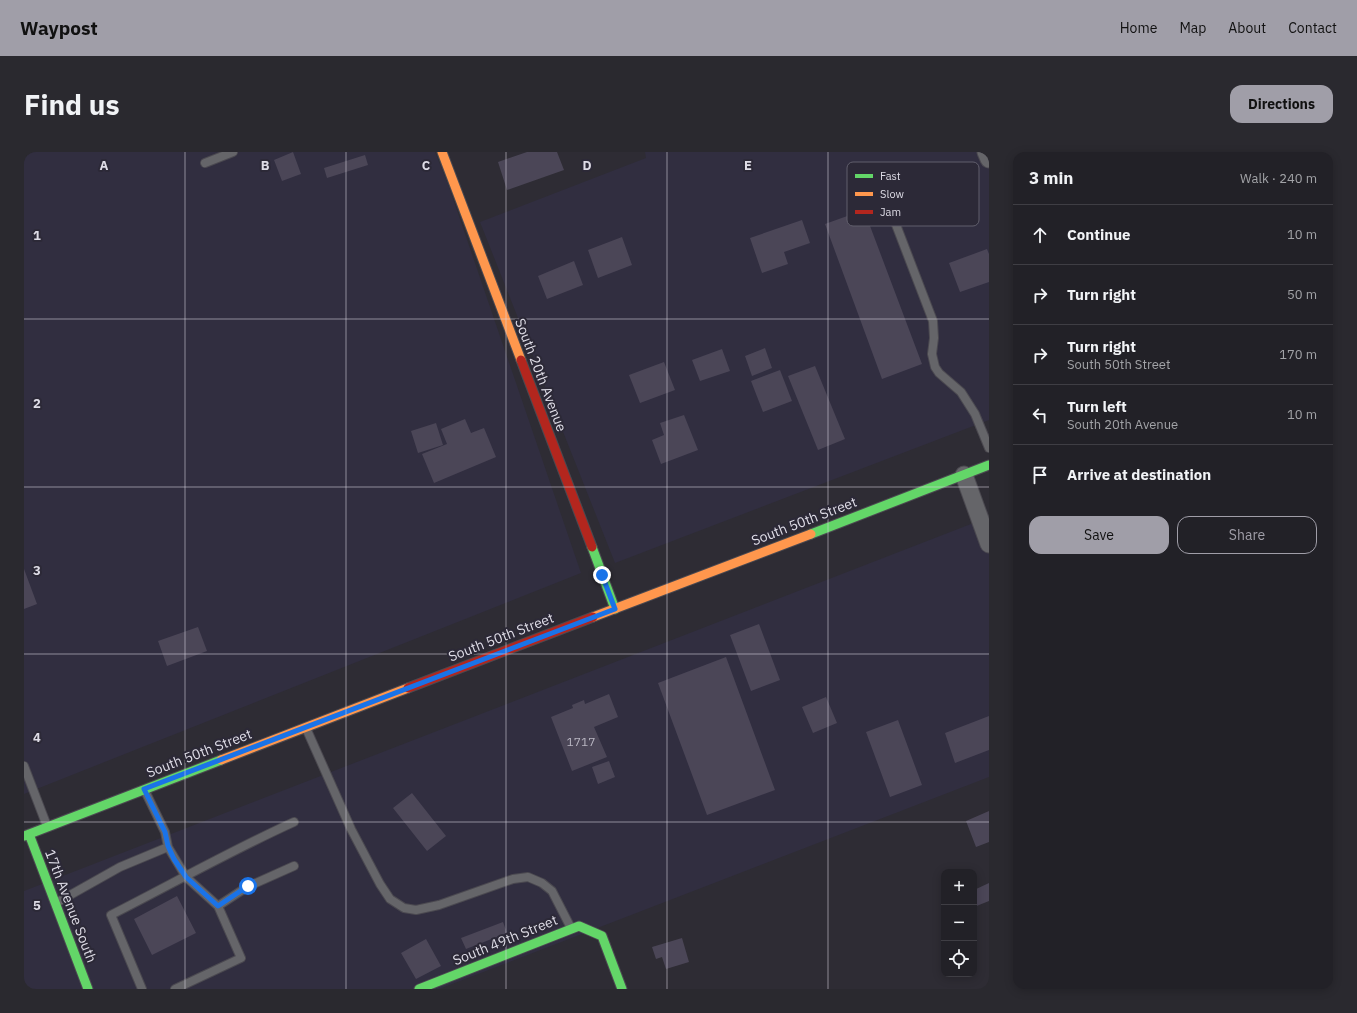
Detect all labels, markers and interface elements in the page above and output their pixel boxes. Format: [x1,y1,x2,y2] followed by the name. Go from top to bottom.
[20,16,98,40] text: Waypost
[1120,19,1157,37] text: Home
[1179,19,1206,37] text: Map
[1228,19,1266,37] text: About
[1288,19,1337,37] text: Contact
[1230,85,1333,123] button: Directions
[24,86,120,123] text: Find us
[100,157,109,174] text: A
[261,157,270,174] text: B
[422,157,431,174] text: C
[582,157,592,174] text: D
[744,157,752,174] text: E
[847,162,979,226] legend
[1029,167,1073,189] text: 3 min
[880,169,901,183] text: Fast
[1240,170,1317,187] text: Walk · 240 m
[880,187,904,201] text: Slow
[880,205,901,219] text: Jam
[1029,224,1051,246] icon: ahead
[1067,225,1131,244] text: Continue
[1287,226,1317,243] text: 10 m
[33,227,41,244] text: 1
[1029,284,1051,306] icon: right
[1067,285,1136,304] text: Turn right
[1287,286,1317,303] text: 50 m
[511,316,571,434] street label: South 20th Avenue
[1067,337,1136,356] text: Turn right
[1029,344,1051,366] icon: right
[1279,346,1317,363] text: 170 m
[1067,356,1171,373] text: South 50th Street
[33,395,41,412] text: 2
[1067,397,1127,416] text: Turn left
[1029,404,1051,426] icon: left
[1287,406,1317,423] text: 10 m
[1067,416,1178,433] text: South 20th Avenue
[1029,464,1051,486] icon: arrive
[1067,465,1211,484] text: Arrive at destination
[749,493,859,549] street label: South 50th Street
[1029,516,1169,554] button: Save
[1177,516,1317,554] button: Share
[33,562,41,579] text: 3
[593,566,611,584] route end
[446,609,556,665] street label: South 50th Street
[144,725,254,781] street label: South 50th Street
[33,729,41,746] text: 4
[567,734,595,749] house number: 1717
[41,847,101,965] street label: 17th Avenue South
[941,869,977,977] map controls
[941,869,977,905] button: +
[239,877,257,895] route start
[33,897,41,914] text: 5
[941,905,977,941] button: −
[450,911,560,969] street label: South 49th Street
[941,941,977,977] button: locate

